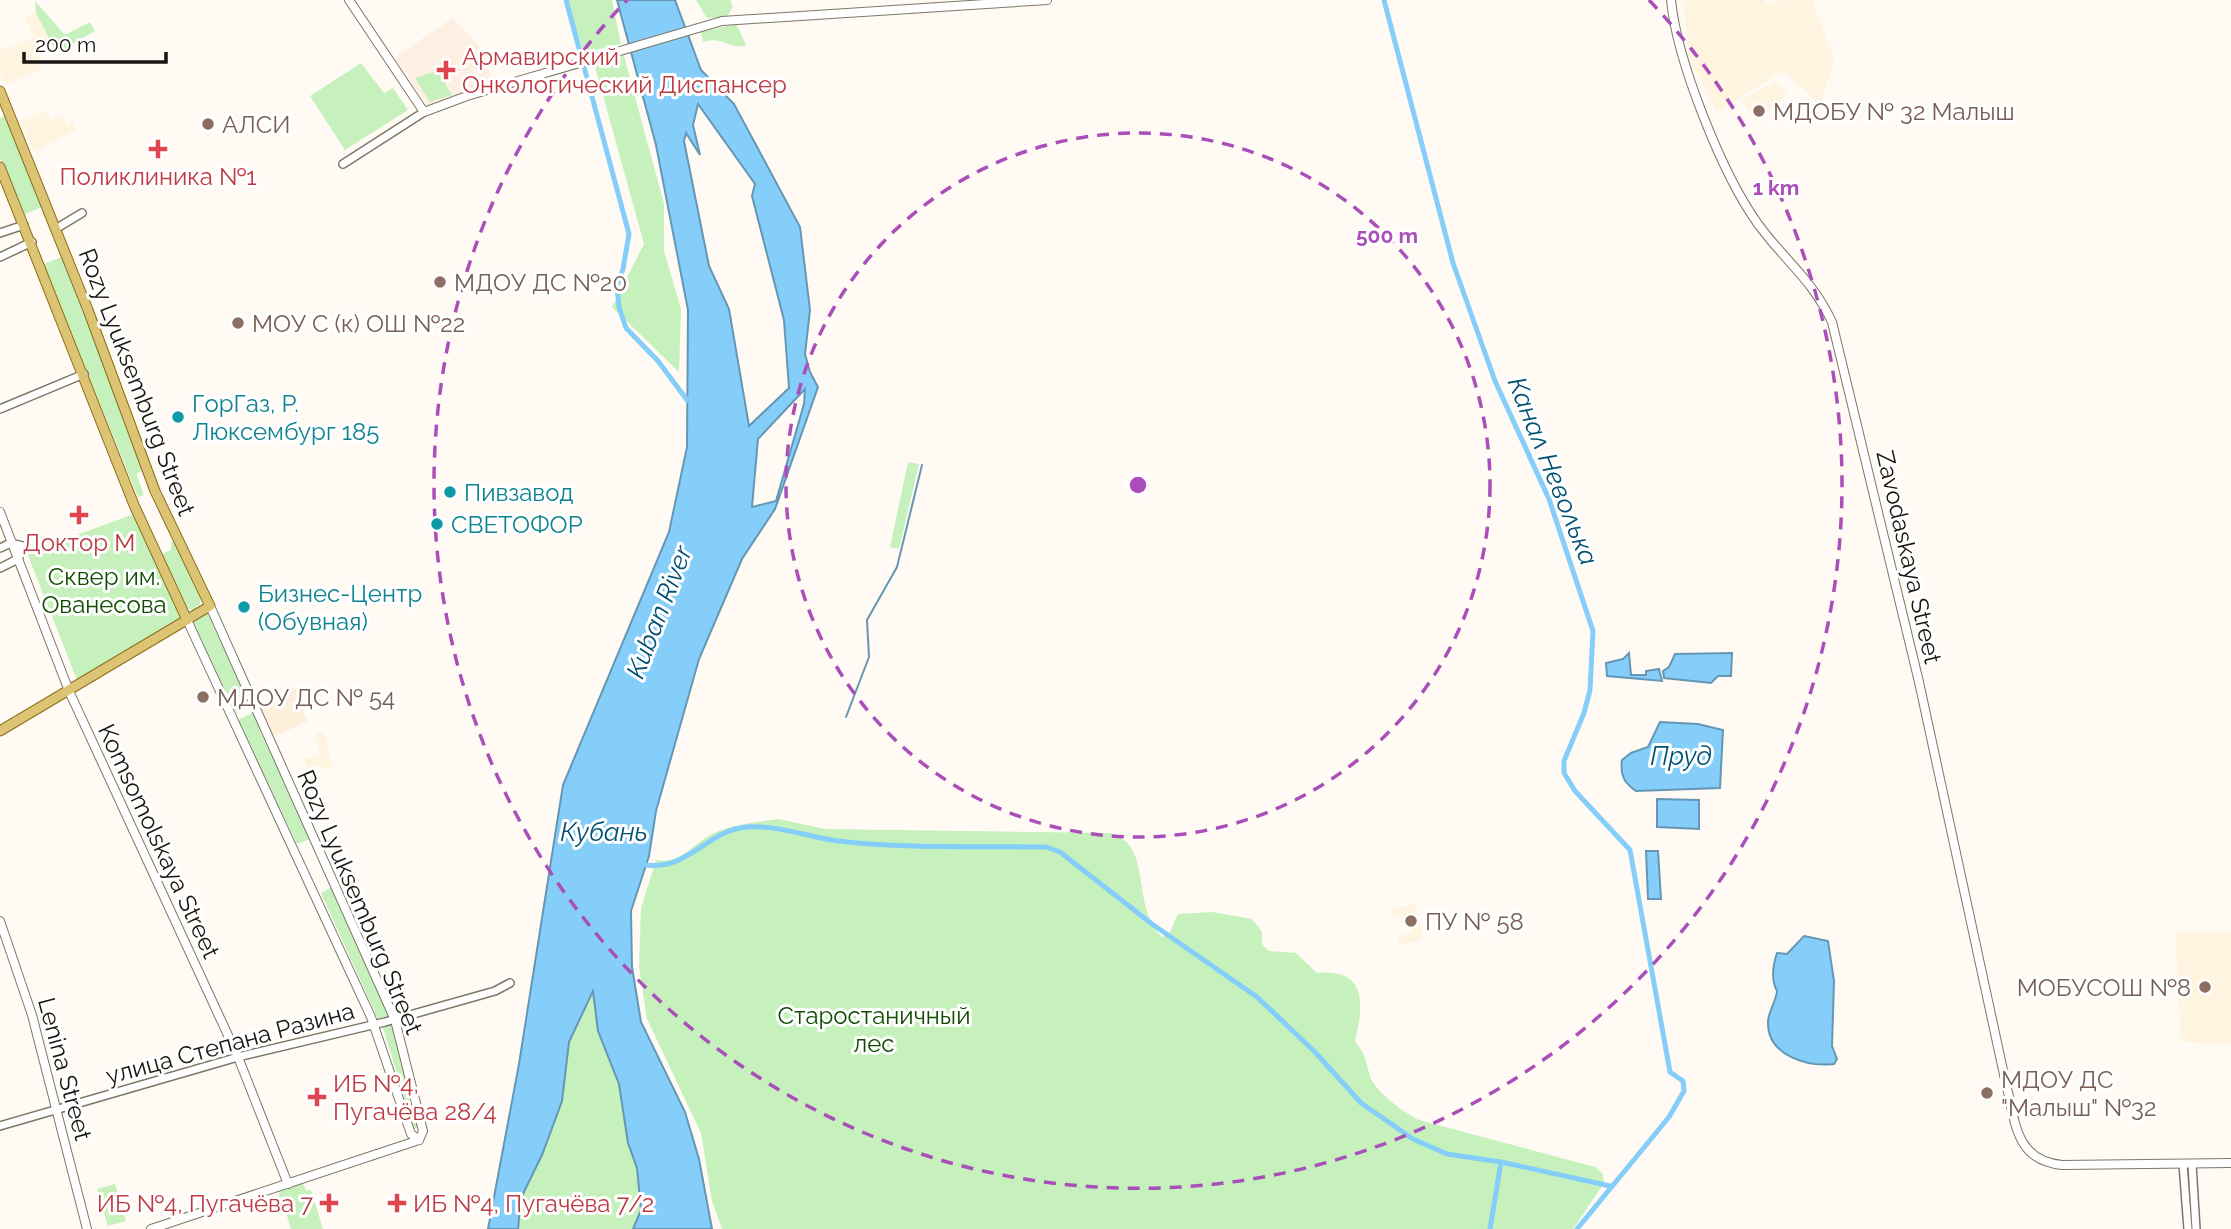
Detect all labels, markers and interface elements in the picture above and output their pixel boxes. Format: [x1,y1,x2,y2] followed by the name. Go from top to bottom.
[24,21,166,65] scale bar
[35,32,96,57] text: 200 m
[462,42,787,99] place label: Армавирский Онкологический Диспансер
[436,60,456,80] marker: Армавирский Онкологический Диспансер
[1773,97,2015,126] place label: МДОБУ № 32 Малыш
[1751,103,1767,119] marker: МДОБУ № 32 Малыш
[222,110,290,139] place label: АЛСИ
[200,116,216,132] marker: АЛСИ
[148,139,168,159] marker: Поликлиника №1
[59,162,257,191] place label: Поликлиника №1
[1753,175,1799,200] text: 1 km
[1356,223,1418,248] text: 500 m
[73,244,201,520] street label: Rozy Lyuksemburg Street
[454,268,627,297] place label: МДОУ ДС №20
[432,274,448,290] marker: МДОУ ДС №20
[252,309,465,338] place label: МОУ С (к) ОШ №22
[230,315,246,331] marker: МОУ С (к) ОШ №22
[1502,373,1604,569] water label: Канал Неволька
[192,389,379,446] place label: ГорГаз, Р. Люксембург 185
[170,409,186,425] marker: ГорГаз, Р. Люксембург 185
[1870,448,1948,666] street label: Zavodaskaya Street
[1126,473,1150,497] centre of rings
[464,478,573,507] place label: Пивзавод
[442,484,458,500] marker: Пивзавод
[69,505,89,525] marker: Доктор М
[451,510,583,539] place label: СВЕТОФОР
[429,516,445,532] marker: СВЕТОФОР
[23,528,135,557] place label: Доктор М
[620,541,698,682] water label: Kuban River
[41,562,167,619] park label: Сквер им. Ованесова
[258,579,422,636] place label: Бизнес-Центр (Обувная)
[236,599,252,615] marker: Бизнес-Центр (Обувная)
[217,683,395,712] place label: МДОУ ДС № 54
[195,689,211,705] marker: МДОУ ДС № 54
[92,719,226,963] street label: Komsomolskaya Street
[1650,741,1712,771] water label: Пруд
[291,766,429,1038] street label: Rozy Lyuksemburg Street
[560,817,648,847] water label: Кубань
[1425,907,1524,936] place label: ПУ № 58
[1403,913,1419,929] marker: ПУ № 58
[2017,973,2191,1002] place label: МОБУСОШ №8
[2197,979,2213,995] marker: МОБУСОШ №8
[32,994,98,1144] street label: Lenina Street
[103,996,357,1090] street label: улица Степана Разина
[778,1001,970,1058] park label: Старостаничный лес
[2001,1065,2156,1122] place label: МДОУ ДС "Малыш" №32
[333,1069,497,1126] place label: ИБ №4, Пугачёва 28/4
[1979,1085,1995,1101] marker: МДОУ ДС "Малыш" №32
[307,1087,327,1107] marker: ИБ №4, Пугачёва 28/4
[97,1189,313,1218] place label: ИБ №4, Пугачёва 7
[413,1189,654,1218] place label: ИБ №4, Пугачёва 7/2
[319,1193,339,1213] marker: ИБ №4, Пугачёва 7
[387,1193,407,1213] marker: ИБ №4, Пугачёва 7/2

